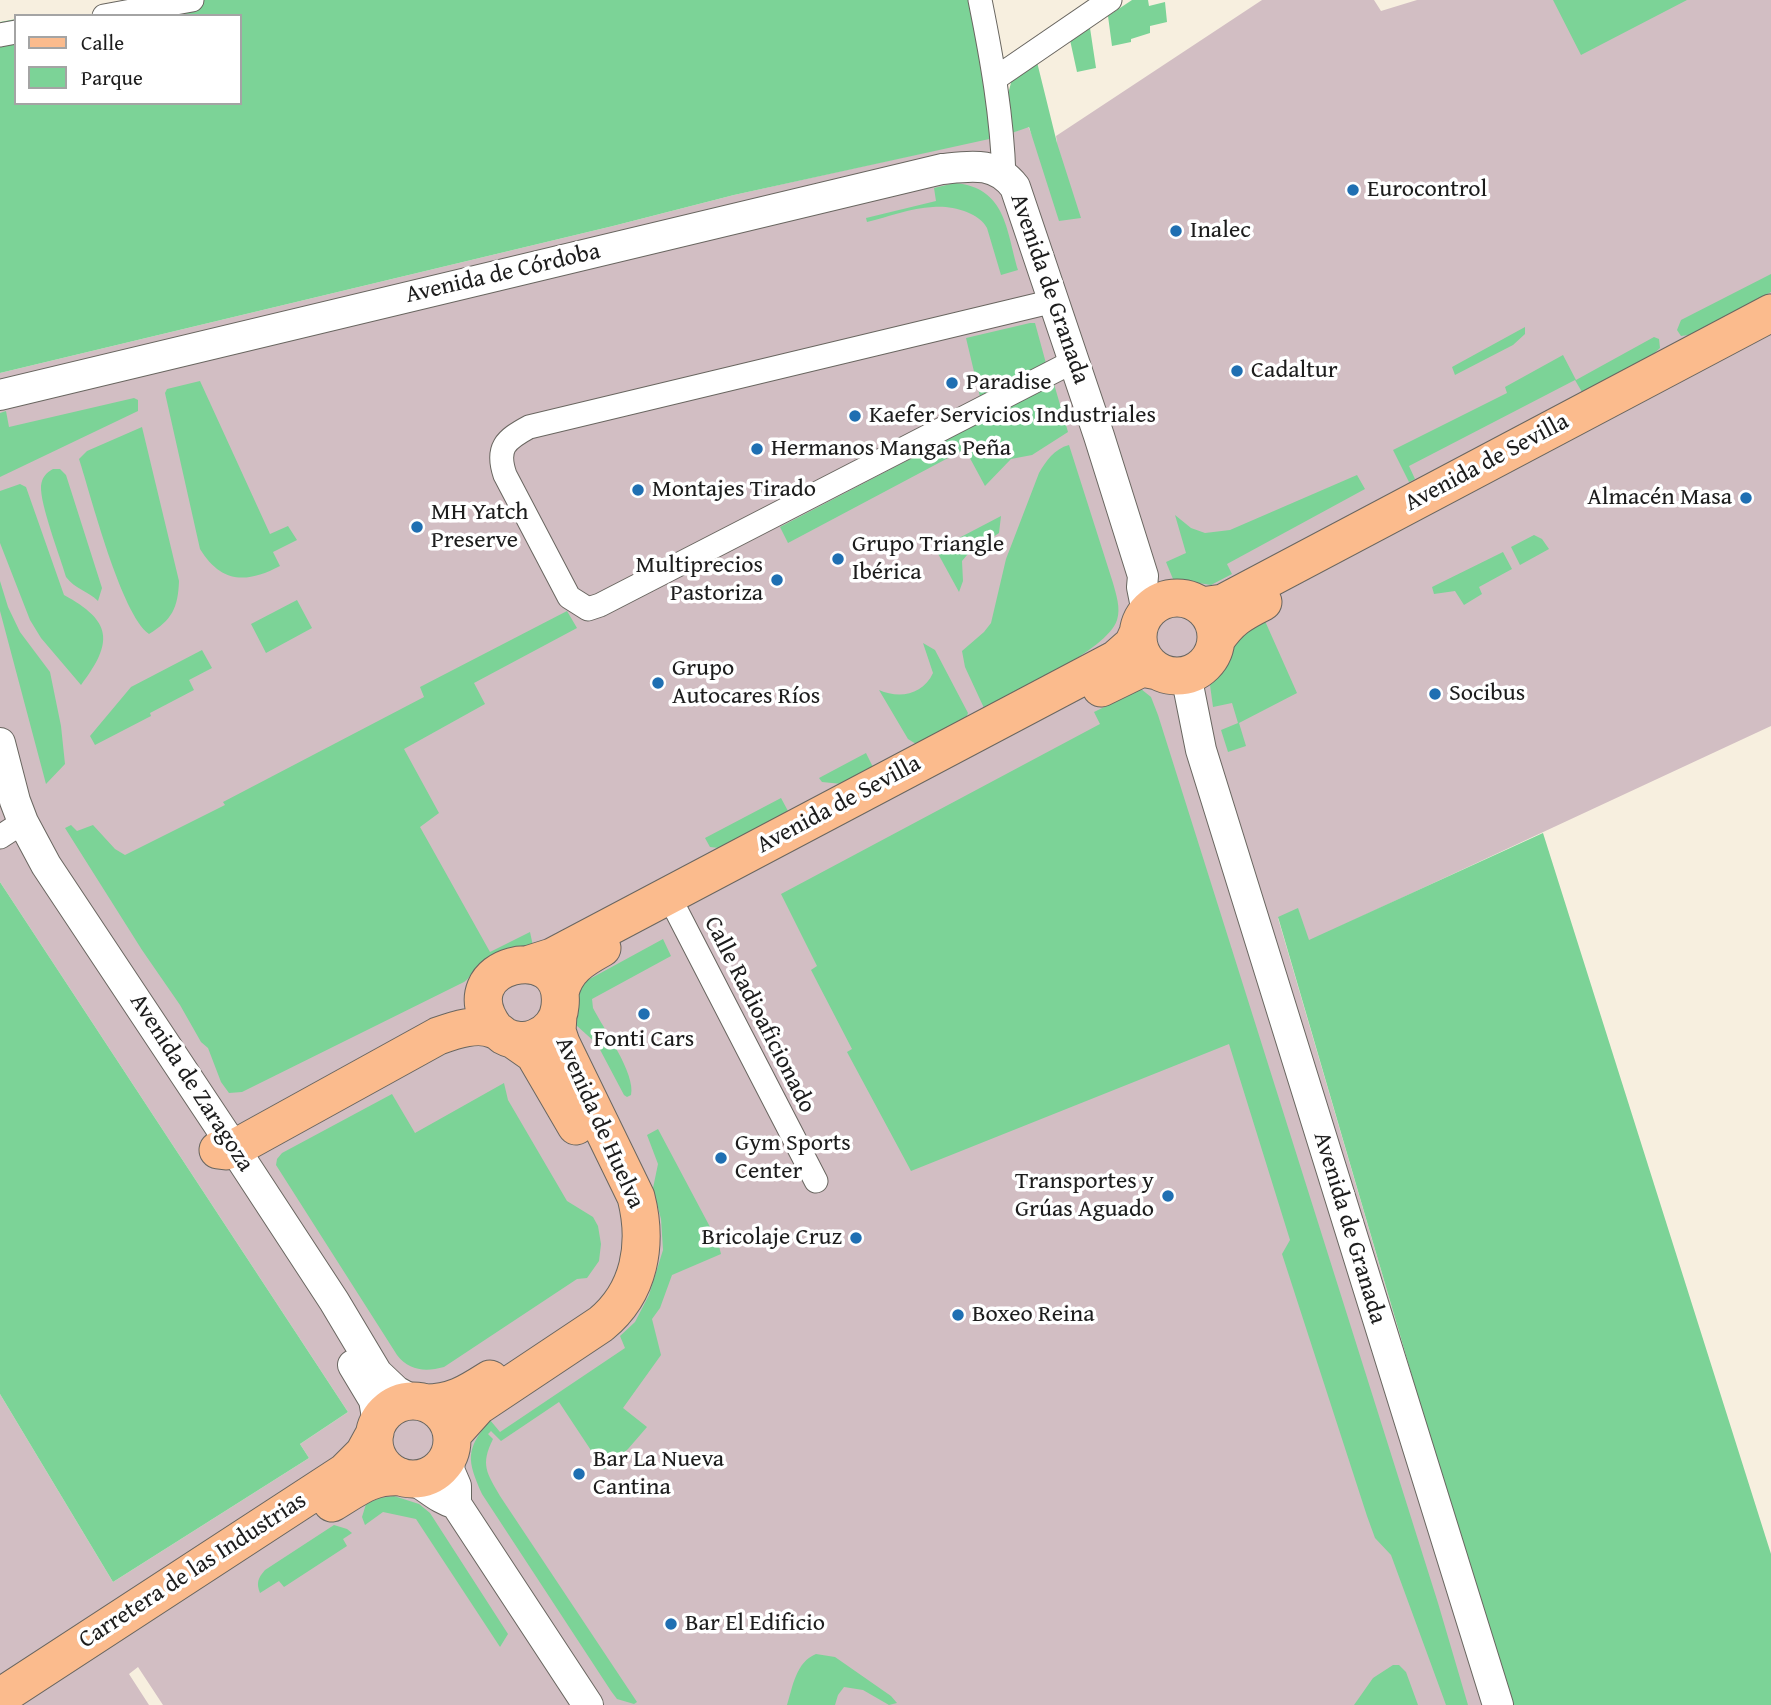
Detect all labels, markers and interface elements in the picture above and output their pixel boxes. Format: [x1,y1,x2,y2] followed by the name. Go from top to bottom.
[14,14,242,105] legend
[81,27,124,58] text: Calle
[81,62,143,93] text: Parque
[1367,176,1487,204] place label: Eurocontrol
[1345,182,1361,198] marker: Eurocontrol
[1003,190,1095,388] street label: Avenida de Granada
[1190,217,1251,245] place label: Inalec
[1168,223,1184,239] marker: Inalec
[403,238,603,310] street label: Avenida de Córdoba
[1251,357,1338,385] place label: Cadaltur
[1229,363,1245,379] marker: Cadaltur
[966,369,1052,397] place label: Paradise
[944,375,960,391] marker: Paradise
[869,402,1156,430] place label: Kaefer Servicios Industriales
[847,408,863,424] marker: Kaefer Servicios Industriales
[1400,408,1574,518] street label: Avenida de Sevilla
[771,435,1011,463] place label: Hermanos Mangas Peña
[749,441,765,457] marker: Hermanos Mangas Peña
[652,476,816,504] place label: Montajes Tirado
[630,482,646,498] marker: Montajes Tirado
[1587,484,1732,512] place label: Almacén Masa
[1738,490,1754,506] marker: Almacén Masa
[431,499,528,555] place label: MH Yatch Preserve
[409,519,425,535] marker: MH Yatch Preserve
[852,531,1004,587] place label: Grupo Triangle Ibérica
[830,551,846,567] marker: Grupo Triangle Ibérica
[636,552,763,608] place label: Multiprecios Pastoriza
[769,572,785,588] marker: Multiprecios Pastoriza
[672,655,820,711] place label: Grupo Autocares Ríos
[650,675,666,691] marker: Grupo Autocares Ríos
[1449,680,1525,708] place label: Socibus
[1427,686,1443,702] marker: Socibus
[752,750,926,860] street label: Avenida de Sevilla
[697,912,821,1118] street label: Calle Radioaficionado
[123,989,259,1177] street label: Avenida de Zaragoza
[636,1006,652,1022] marker: Fonti Cars
[594,1026,694,1054] place label: Fonti Cars
[548,1033,650,1213] street label: Avenida de Huelva
[1306,1129,1392,1327] street label: Avenida de Granada
[735,1130,851,1186] place label: Gym Sports Center
[713,1150,729,1166] marker: Gym Sports Center
[1015,1168,1154,1224] place label: Transportes y Grúas Aguado
[1160,1188,1176,1204] marker: Transportes y Grúas Aguado
[701,1224,842,1252] place label: Bricolaje Cruz
[848,1230,864,1246] marker: Bricolaje Cruz
[972,1301,1095,1329] place label: Boxeo Reina
[950,1307,966,1323] marker: Boxeo Reina
[593,1446,724,1502] place label: Bar La Nueva Cantina
[571,1466,587,1482] marker: Bar La Nueva Cantina
[74,1487,312,1655] street label: Carretera de las Industrias
[685,1610,825,1638] place label: Bar El Edificio
[663,1616,679,1632] marker: Bar El Edificio

